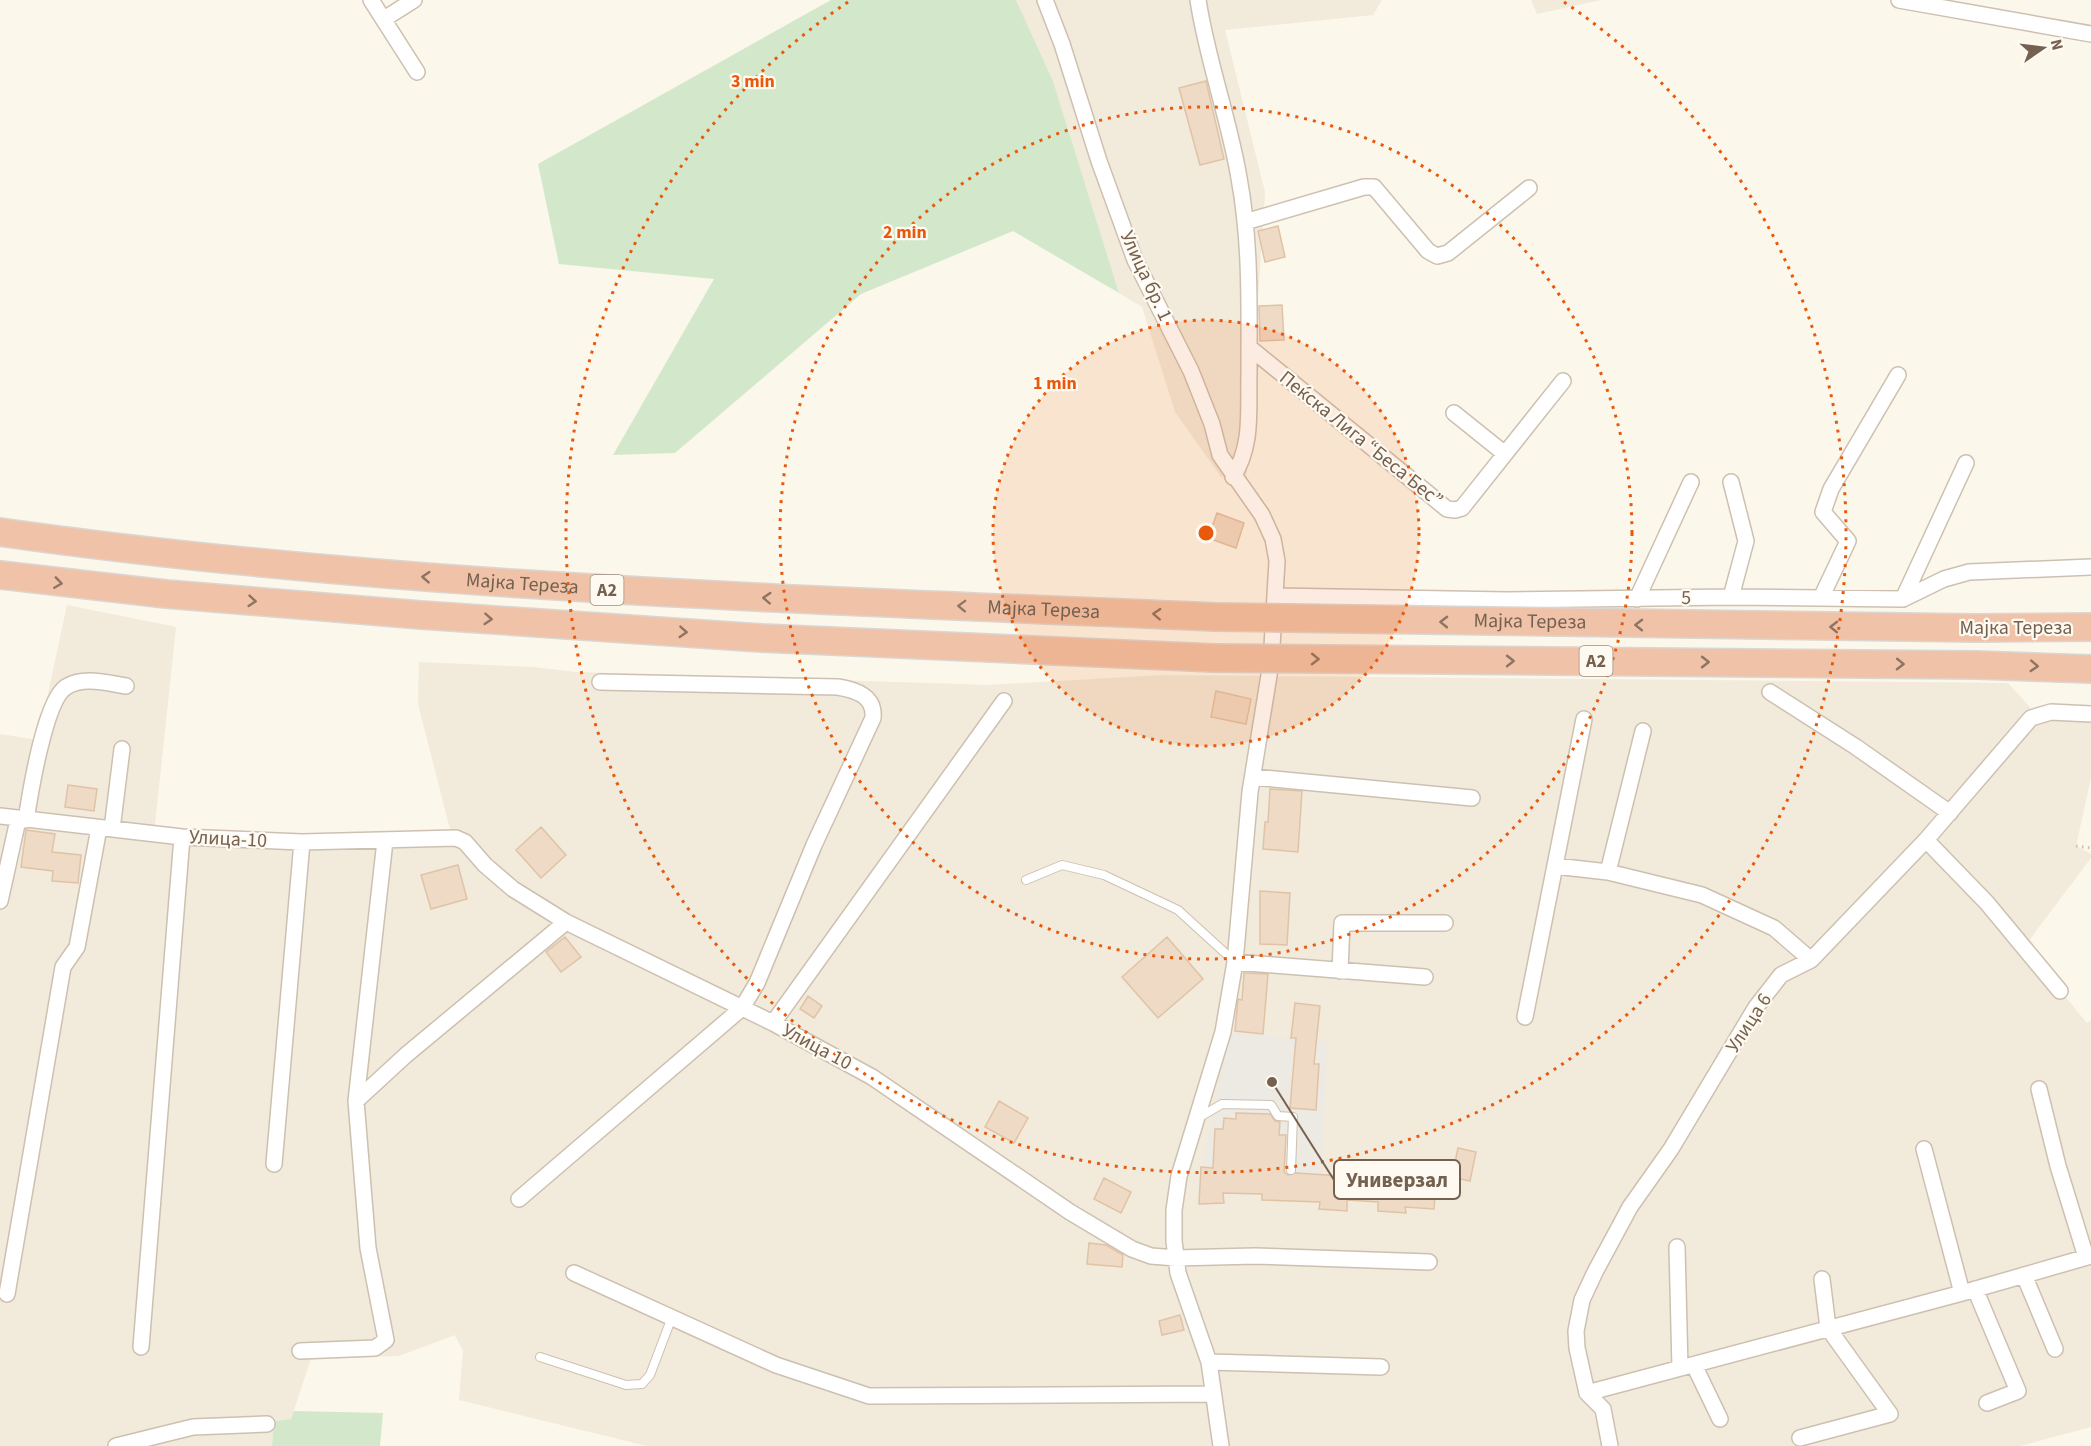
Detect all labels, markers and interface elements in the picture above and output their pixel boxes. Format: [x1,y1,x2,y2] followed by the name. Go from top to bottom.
[2013,18,2073,78] north arrow
[2045,37,2069,52] text: N
[731,69,775,94] text: 3 min
[883,220,927,245] text: 2 min
[1113,226,1179,326] street label: Улица бр. 1
[1273,364,1449,514] street label: Пеќска Лига “Беса Бес”
[1033,371,1077,396] text: 1 min
[1196,523,1216,543] centre of rings
[465,566,580,601] street label: Мајка Тереза
[422,571,431,584] one-way arrow
[590,575,624,605] road number: A2
[53,576,63,588] one-way arrow
[1681,584,1691,612] street label: 5
[763,592,772,605] one-way arrow
[987,593,1101,626] street label: Мајка Тереза
[248,594,257,607] one-way arrow
[958,600,967,613] one-way arrow
[1473,607,1587,636] street label: Мајка Тереза
[1153,608,1162,621] one-way arrow
[484,612,493,625] one-way arrow
[1960,614,2072,642] street label: Мајка Тереза
[1439,616,1448,628] one-way arrow
[1634,619,1643,631] one-way arrow
[1829,621,1838,633] one-way arrow
[678,625,687,638] one-way arrow
[1580,646,1612,676] road number: A2
[1310,653,1319,665] one-way arrow
[1505,655,1514,667] one-way arrow
[1700,656,1709,668] one-way arrow
[1895,658,1904,670] one-way arrow
[2030,660,2039,673] one-way arrow
[188,823,268,855] street label: Улица-10
[1719,988,1779,1058] street label: Улица 6
[777,1017,857,1077] street label: Улица 10
[1334,1160,1460,1199] callout: Универзал
[1346,1165,1448,1195] text: Универзал

